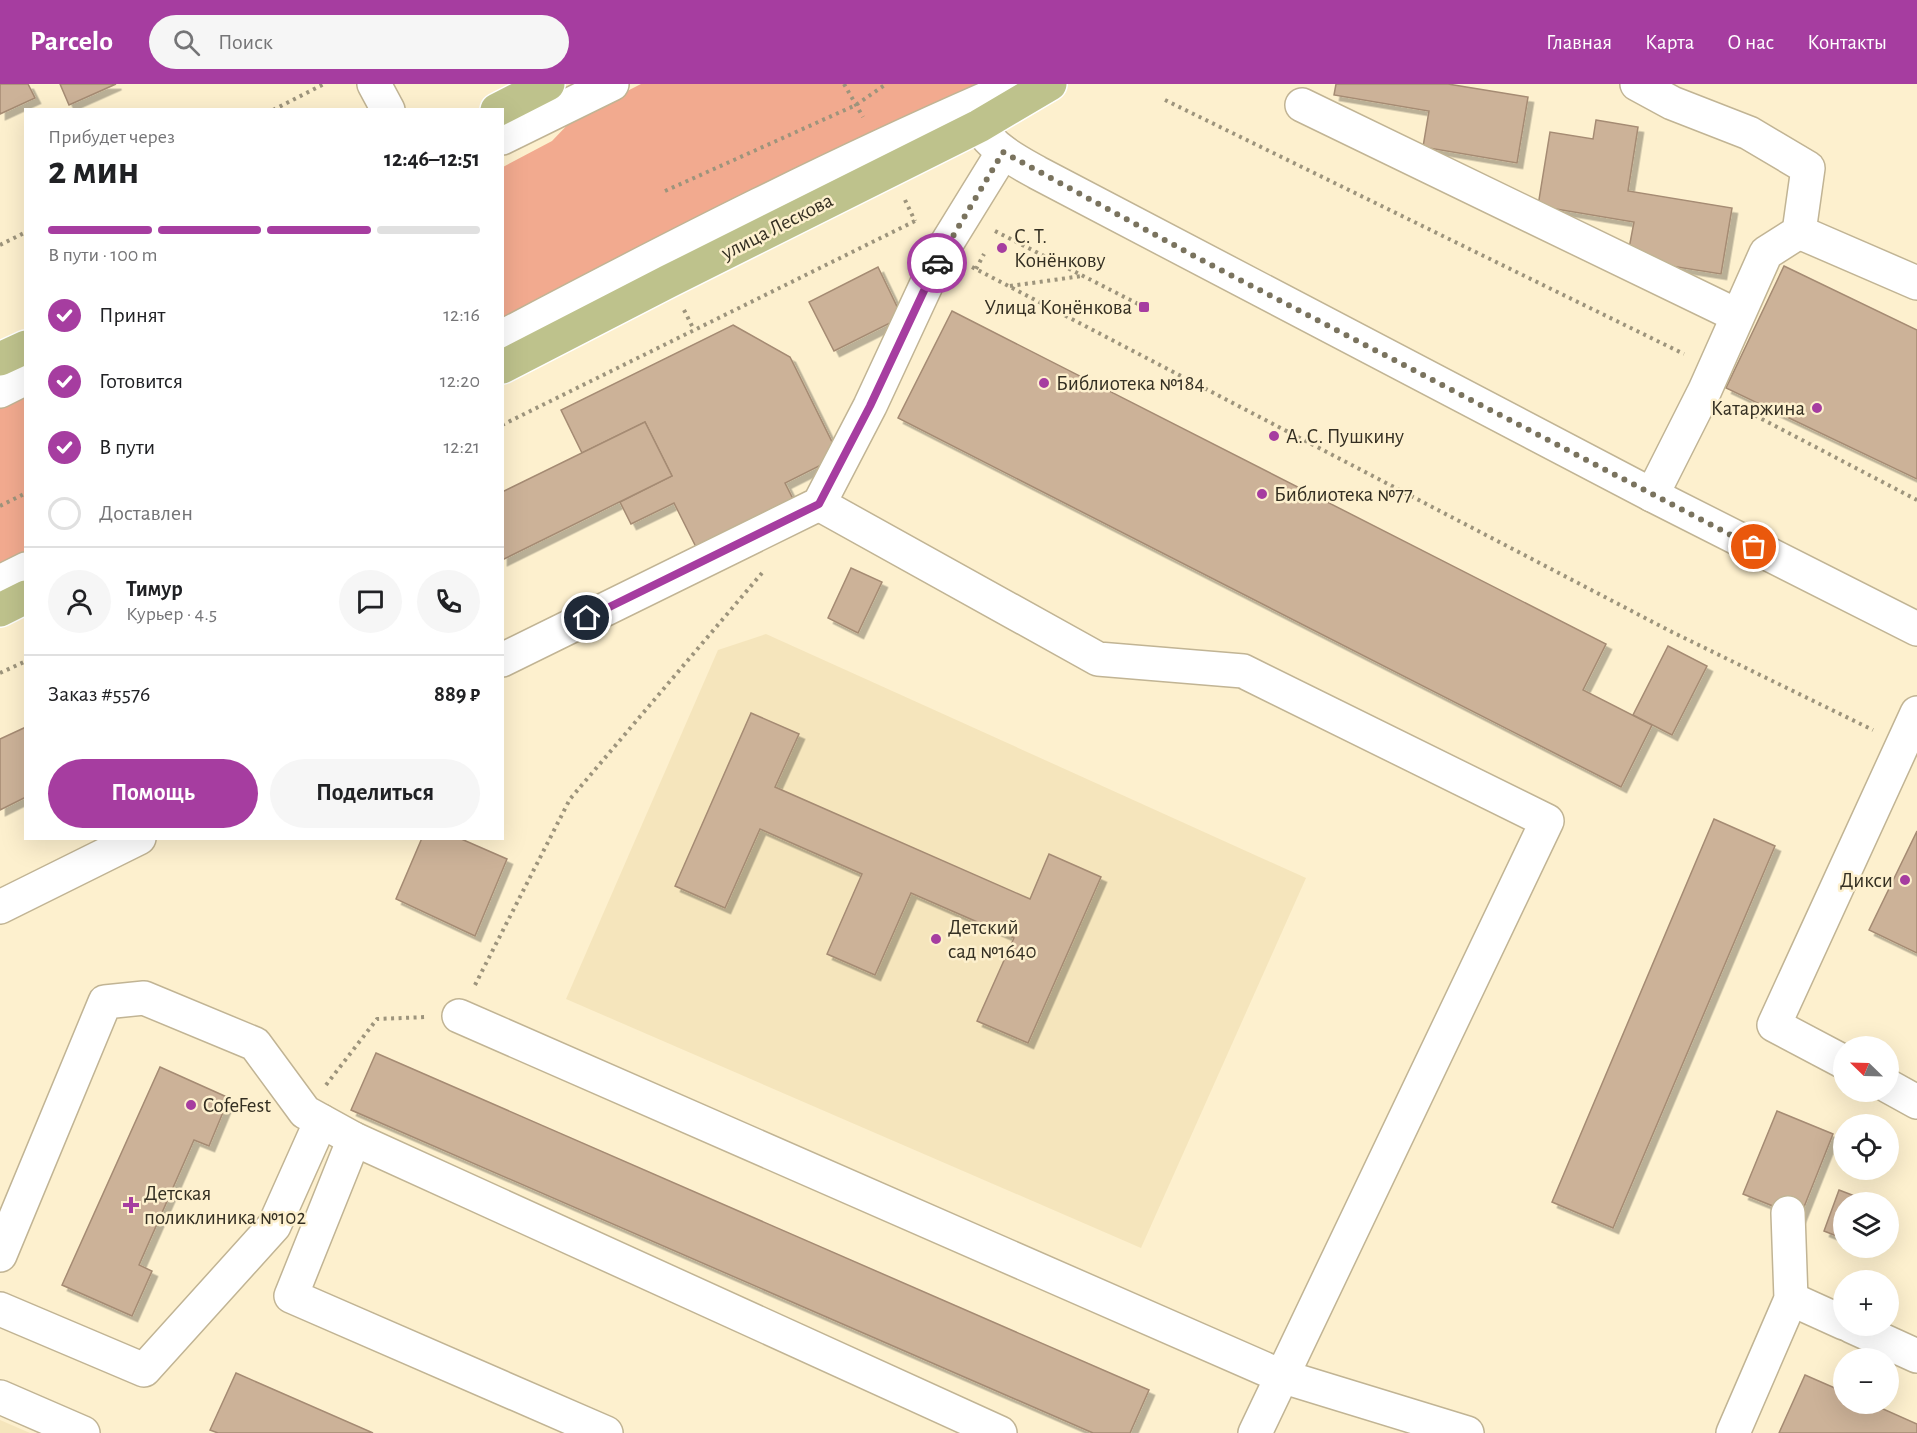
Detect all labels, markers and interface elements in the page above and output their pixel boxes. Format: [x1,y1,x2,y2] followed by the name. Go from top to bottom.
[149,15,569,69] search box
[170,26,203,59] icon: search
[30,28,113,56] text: Parcelo
[218,31,273,53] text: Поиск
[1546,32,1612,53] text: Главная
[1645,32,1694,53] text: Карта
[1727,32,1774,53] text: О нас
[1807,32,1887,53] text: Контакты
[48,127,175,147] text: Прибудет через
[384,148,480,170] text: 12:46–12:51
[48,152,139,191] text: 2 мин
[717,189,837,264] street label: улица Лескова
[1014,226,1106,271] place label: С. Т. Конёнкову
[907,233,967,293] courier
[995,241,1009,255] marker: С. Т. Конёнкову
[48,245,158,265] text: В пути · 100 m
[921,247,954,280] icon: car
[984,297,1132,318] place label: Улица Конёнкова
[48,299,81,332] icon: check
[1137,300,1151,314] marker: Улица Конёнкова
[99,304,165,326] text: Принят
[443,305,480,325] text: 12:16
[48,365,81,398] icon: check
[99,370,183,392] text: Готовится
[440,371,480,391] text: 12:20
[1056,373,1205,394] place label: Библиотека №184
[1037,376,1051,390] marker: Библиотека №184
[1711,398,1805,419] place label: Катаржина
[1810,401,1824,415] marker: Катаржина
[1286,426,1404,447] place label: А. С. Пушкину
[1267,429,1281,443] marker: А. С. Пушкину
[48,431,81,464] icon: check
[99,436,155,458] text: В пути
[443,437,480,457] text: 12:21
[1274,484,1413,505] place label: Библиотека №77
[1255,487,1269,501] marker: Библиотека №77
[99,502,193,524] text: Доставлен
[1728,521,1779,572] pin
[1737,530,1770,563] icon: bag
[48,570,111,633] button: person
[339,570,402,633] button: chat
[417,570,480,633] button: phone
[126,578,183,600] text: Тимур
[561,592,612,643] pin
[570,601,603,634] icon: home
[126,604,217,624] text: Курьер · 4.5
[48,683,150,705] text: Заказ #5576
[434,683,480,705] text: 889 ₽
[48,759,258,828] button: Помощь
[270,759,480,828] button: Поделиться
[1840,870,1893,891] place label: Дикси
[1898,873,1912,887] marker: Дикси
[948,917,1037,962] place label: Детский сад №1640
[929,932,943,946] marker: Детский сад №1640
[1833,1036,1899,1102] north arrow
[1833,1036,1899,1414] map controls
[203,1095,271,1116] place label: CofeFest
[184,1098,198,1112] marker: CofeFest
[1833,1114,1899,1180] button: locate
[144,1183,306,1228] place label: Детская поликлиника №102
[1833,1192,1899,1258] button: layers
[122,1196,140,1214] marker: Детская поликлиника №102
[1833,1270,1899,1336] button: +
[1833,1348,1899,1414] button: −

